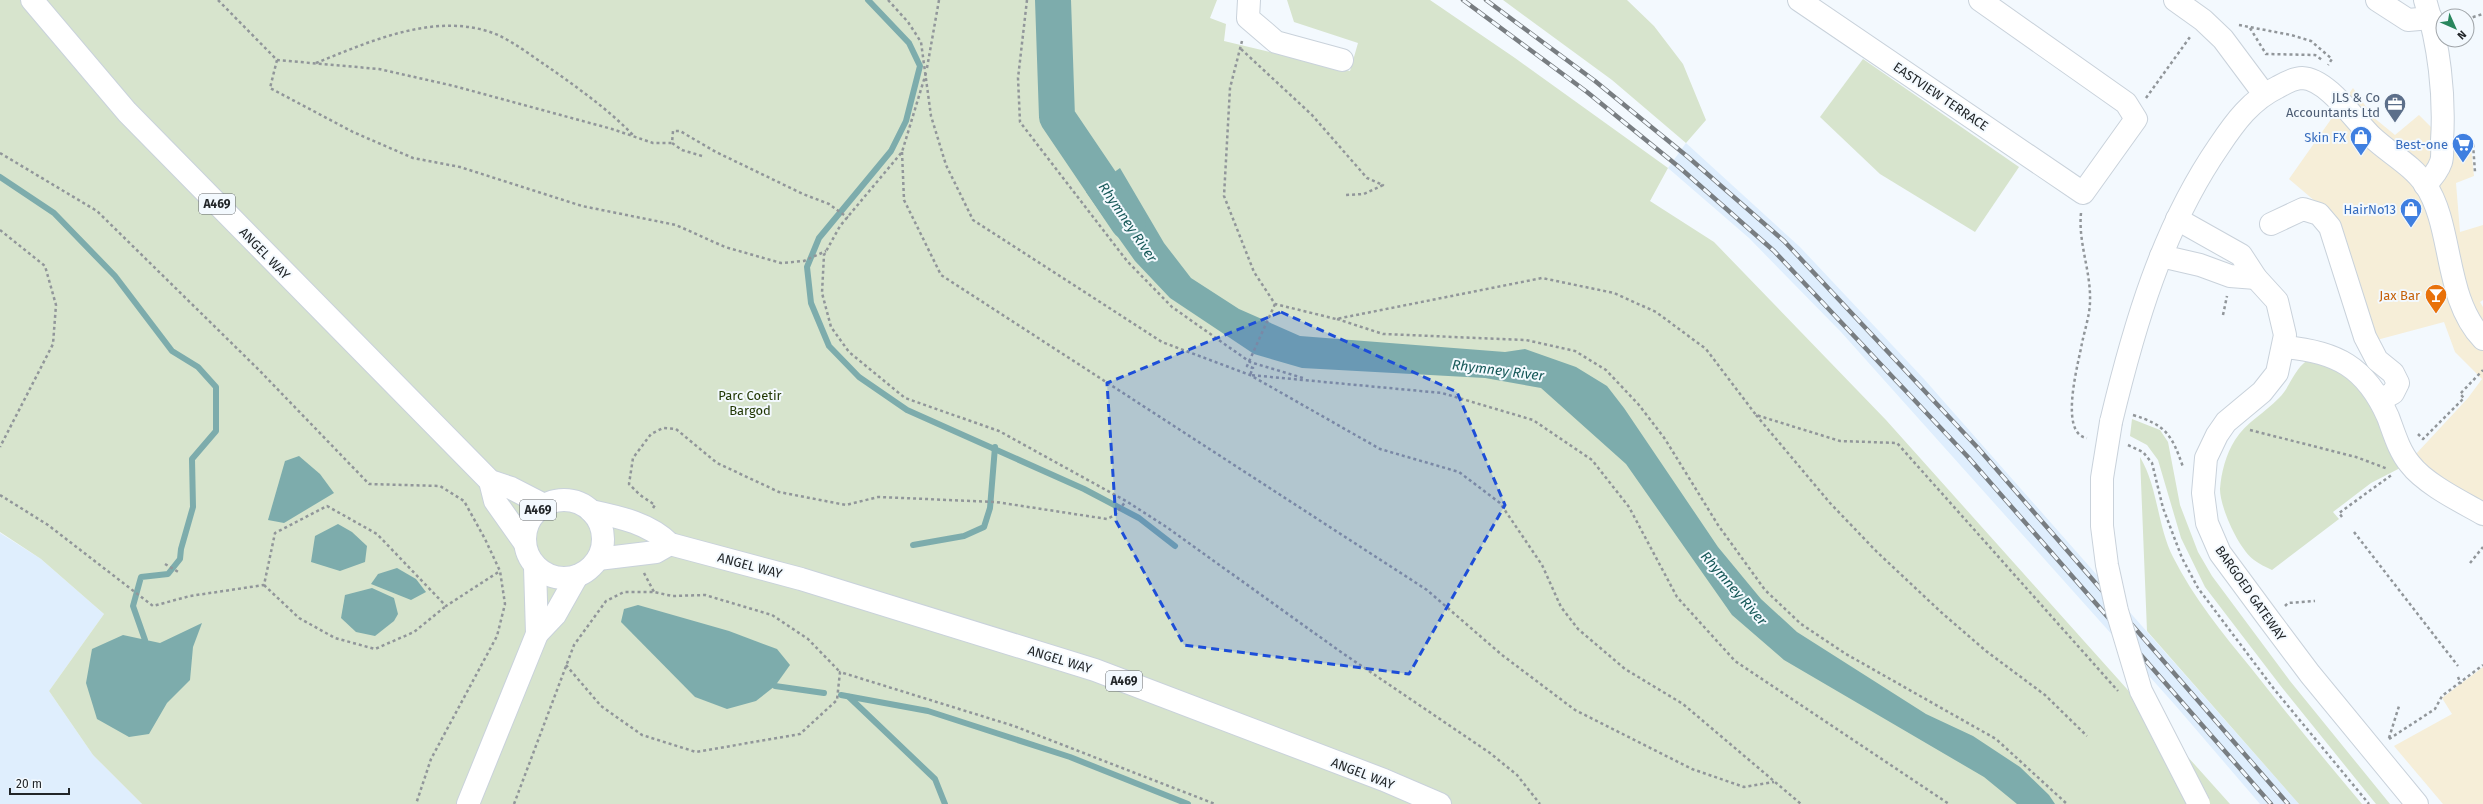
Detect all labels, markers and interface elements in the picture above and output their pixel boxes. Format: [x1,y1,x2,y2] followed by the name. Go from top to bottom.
[2435,8,2475,48] north arrow
[2455,28,2469,42] text: N
[1890,59,1991,134] street label: EASTVIEW TERRACE
[2286,90,2380,120] place label: JLS & Co Accountants Ltd
[2382,91,2408,124] office icon: JLS & Co Accountants Ltd
[2348,124,2374,157] shop icon: Skin FX
[2304,130,2346,145] place label: Skin FX
[2450,131,2476,164] supermarket icon: Best-one
[2395,137,2448,152] place label: Best-one
[1095,179,1161,266] water label: Rhymney River
[199,194,235,214] road number: A469
[2398,196,2424,229] shop icon: HairNo13
[2343,202,2396,217] place label: HairNo13
[236,224,294,283] street label: ANGEL WAY
[2423,282,2449,315] bar icon: Jax Bar
[2379,288,2420,303] place label: Jax Bar
[1451,356,1546,385] water label: Rhymney River
[718,388,782,418] park label: Parc Coetir Bargod
[520,500,556,520] road number: A469
[2212,543,2289,644] street label: BARGOED GATEWAY
[1697,548,1771,629] water label: Rhymney River
[716,550,785,582] street label: ANGEL WAY
[1026,643,1094,677] street label: ANGEL WAY
[1106,671,1142,691] road number: A469
[1329,755,1397,793] street label: ANGEL WAY
[10,770,69,796] scale bar
[16,777,42,791] text: 20 m

